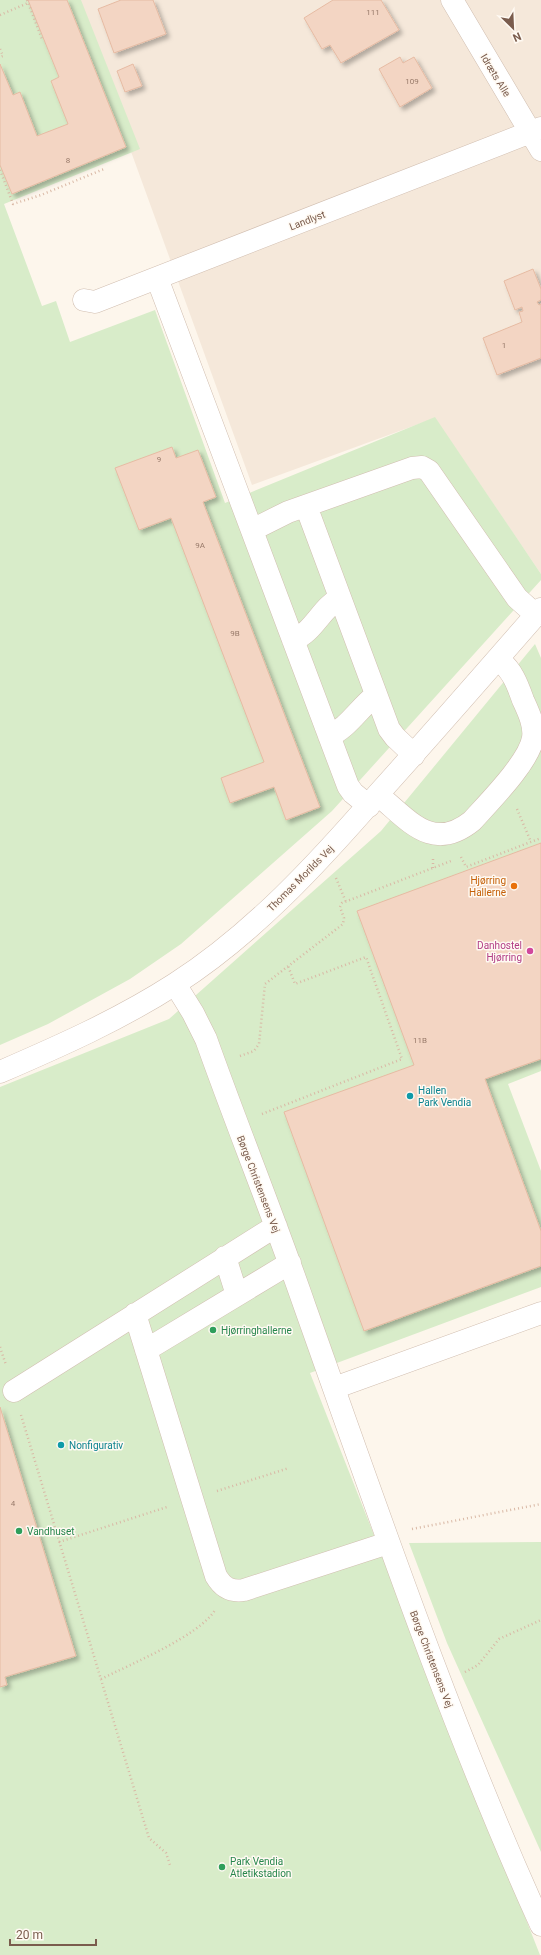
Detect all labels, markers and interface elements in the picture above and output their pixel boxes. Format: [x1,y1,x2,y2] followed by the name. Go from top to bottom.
[366,8,380,17] house number: 111
[493,8,533,48] north arrow
[510,29,523,44] text: N
[479,52,513,99] street label: Idræts Alle
[405,77,419,86] house number: 109
[66,156,71,165] house number: 8
[288,209,327,232] street label: Landlyst
[502,341,506,350] house number: 1
[157,455,161,464] house number: 9
[195,541,206,550] house number: 9A
[230,629,240,638] house number: 9B
[265,843,336,914] street label: Thomas Morilds Vej
[469,875,506,898] place label: Hjørring Hallerne
[509,881,519,891] marker: Hjørring Hallerne
[477,940,522,963] place label: Danhostel Hjørring
[525,946,535,956] marker: Danhostel Hjørring
[413,1036,427,1045] house number: 11B
[418,1085,471,1108] place label: Hallen Park Vendia
[405,1091,415,1101] marker: Hallen Park Vendia
[235,1134,282,1234] street label: Børge Christensens Vej
[208,1325,218,1335] marker: Hjørringhallerne
[221,1325,292,1336] place label: Hjørringhallerne
[56,1440,66,1450] marker: Nonfigurativ
[69,1440,123,1451] place label: Nonfigurativ
[11,1499,16,1508] house number: 4
[14,1526,24,1536] marker: Vandhuset
[27,1526,75,1537] place label: Vandhuset
[408,1609,455,1709] street label: Børge Christensens Vej
[230,1856,291,1879] place label: Park Vendia Atletikstadion
[217,1862,227,1872] marker: Park Vendia Atletikstadion
[10,1921,96,1947] scale bar
[16,1928,43,1942] text: 20 m

